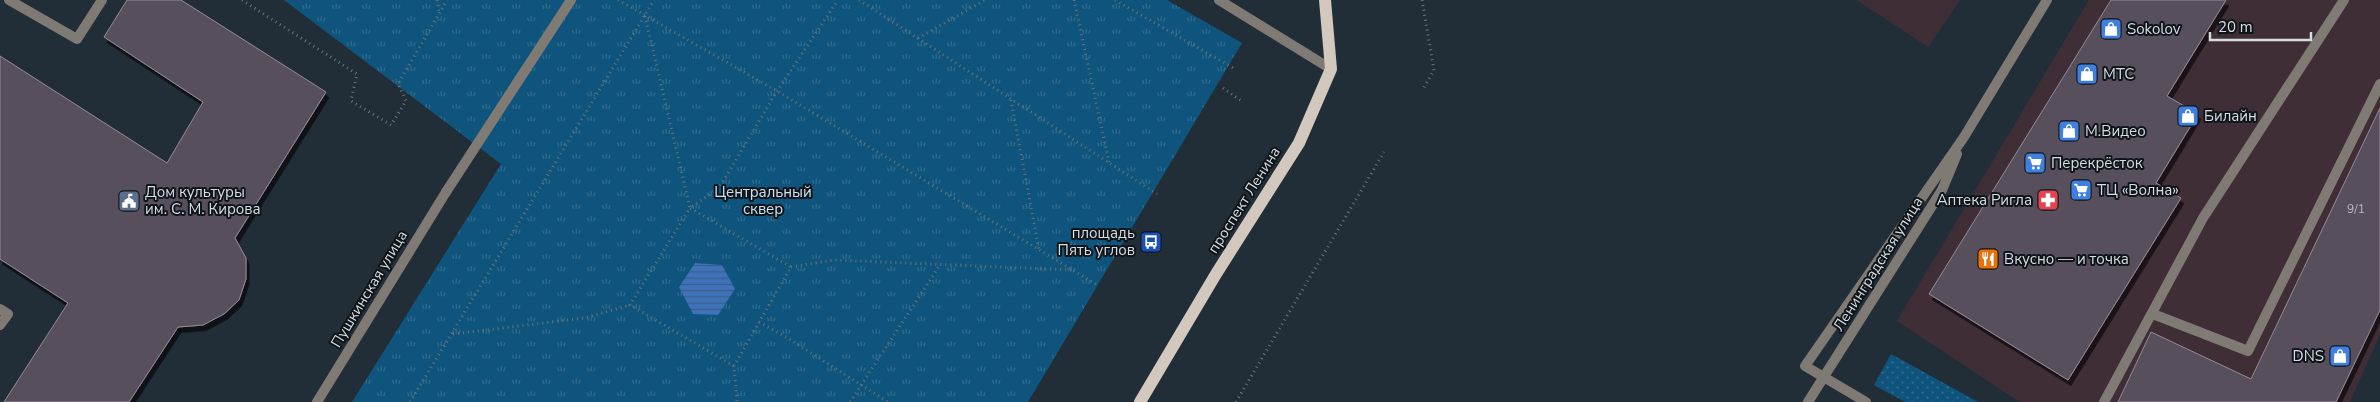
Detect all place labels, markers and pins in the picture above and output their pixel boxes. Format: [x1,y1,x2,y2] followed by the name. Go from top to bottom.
[2099,17,2123,41] shop icon: Sokolov
[2127,19,2181,39] place label: Sokolov
[2075,62,2099,86] shop icon: МТС
[2103,64,2134,84] place label: МТС
[2176,104,2200,128] shop icon: Билайн
[2204,106,2257,126] place label: Билайн
[2057,119,2081,143] shop icon: М.Видео
[2085,121,2146,141] place label: М.Видео
[2023,151,2047,175] supermarket icon: Перекрёсток
[2051,153,2143,173] place label: Перекрёсток
[2069,178,2093,202] supermarket icon: ТЦ «Волна»
[2097,180,2179,200] place label: ТЦ «Волна»
[145,182,261,219] place label: Дом культуры им. С. М. Кирова
[2036,188,2060,212] pharmacy icon: Аптека Ригла
[117,189,141,213] public building icon: Дом культуры им. С. М. Кирова
[1937,190,2032,210] place label: Аптека Ригла
[1058,223,1135,260] place label: площадь Пять углов
[1139,230,1163,254] bus stop icon: площадь Пять углов
[1976,247,2000,271] restaurant icon: Вкусно — и точка
[2004,249,2129,269] place label: Вкусно — и точка
[2328,344,2352,368] shop icon: DNS
[2293,346,2324,366] place label: DNS

